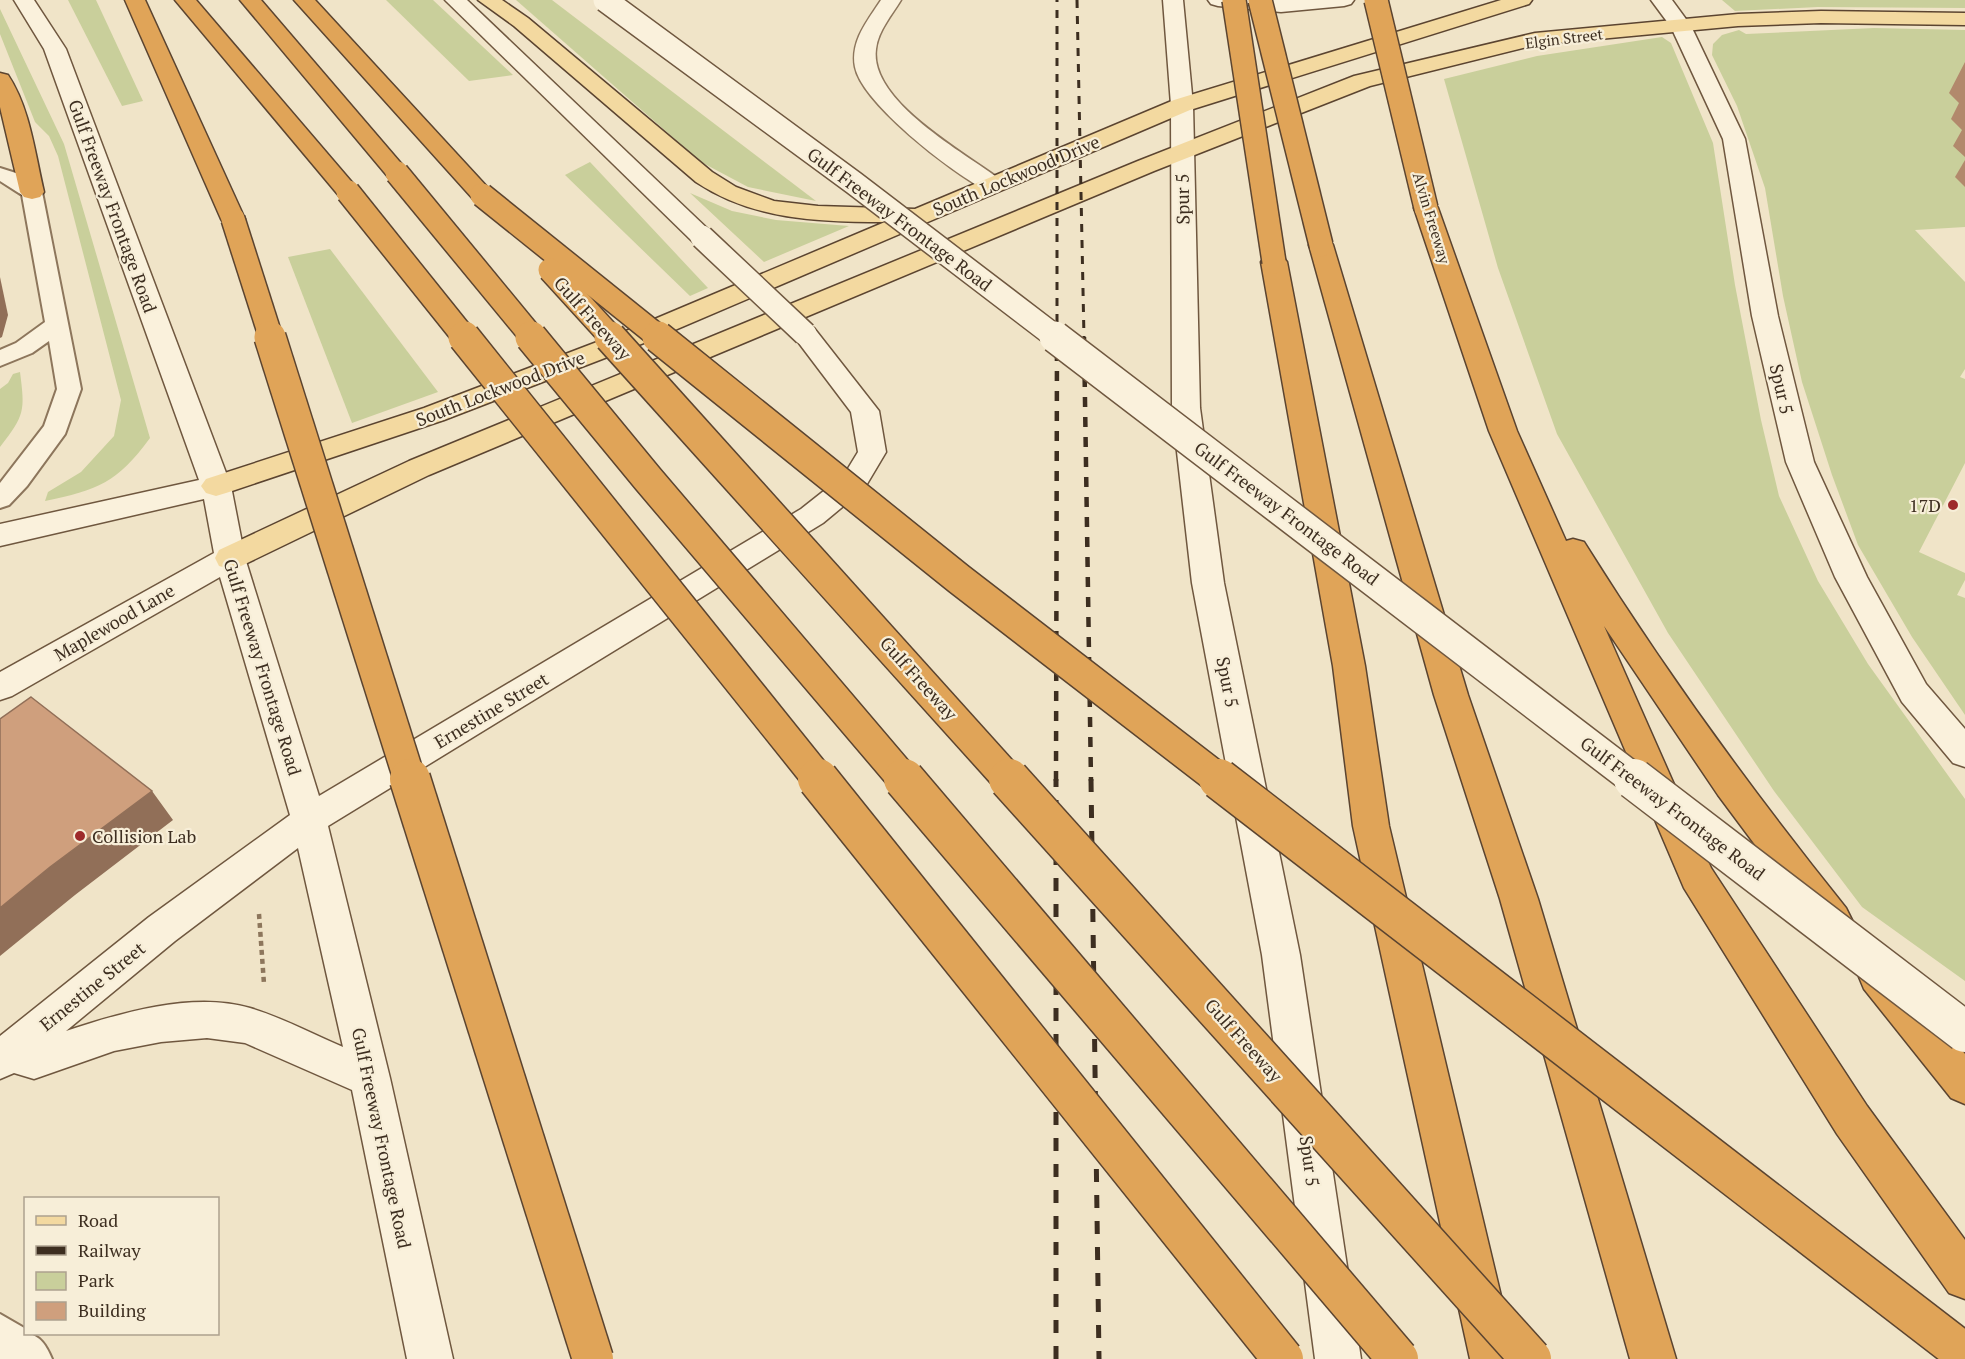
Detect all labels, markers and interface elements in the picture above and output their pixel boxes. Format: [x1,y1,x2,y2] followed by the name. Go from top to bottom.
[1524,23,1604,53] street label: Elgin Street
[63,96,163,316] street label: Gulf Freeway Frontage Road
[929,129,1103,221] street label: South Lockwood Drive
[803,142,997,296] street label: Gulf Freeway Frontage Road
[1409,170,1455,267] street label: Alvin Freeway
[1170,173,1194,225] street label: Spur 5
[549,271,638,366] street label: Gulf Freeway
[412,345,588,431] street label: South Lockwood Drive
[1765,361,1799,417] street label: Spur 5
[1190,436,1384,590] street label: Gulf Freeway Frontage Road
[1909,493,1941,517] place label: 17D
[1946,498,1960,512] marker: 17D
[219,556,307,778] street label: Gulf Freeway Frontage Road
[49,578,179,666] street label: Maplewood Lane
[875,631,964,726] street label: Gulf Freeway
[1211,655,1245,709] street label: Spur 5
[429,666,553,754] street label: Ernestine Street
[1576,731,1770,885] street label: Gulf Freeway Frontage Road
[92,824,197,848] place label: Collision Lab
[73,829,87,843] marker: Collision Lab
[34,936,150,1036] street label: Ernestine Street
[1200,993,1289,1088] street label: Gulf Freeway
[347,1025,417,1251] street label: Gulf Freeway Frontage Road
[1295,1134,1325,1188] street label: Spur 5
[24,1197,219,1335] legend
[78,1208,118,1232] text: Road
[78,1238,142,1262] text: Railway
[78,1268,115,1292] text: Park
[78,1298,146,1322] text: Building

